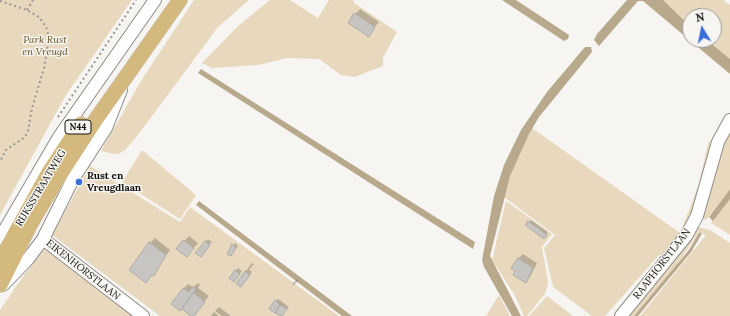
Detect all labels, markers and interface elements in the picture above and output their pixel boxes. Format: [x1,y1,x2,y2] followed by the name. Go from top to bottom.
[682,8,722,48] north arrow
[695,10,705,25] text: N
[22,34,68,58] park label: Park Rust en Vreugd
[65,120,91,134] road number: N44
[13,147,69,229] street label: RIJKSSTRAATWEG
[87,170,141,194] place label: Rust en Vreugdlaan
[74,177,84,187] marker: Rust en Vreugdlaan
[631,226,693,302] street label: RAAPHORSTLAAN
[44,237,122,303] street label: EIKENHORSTLAAN

